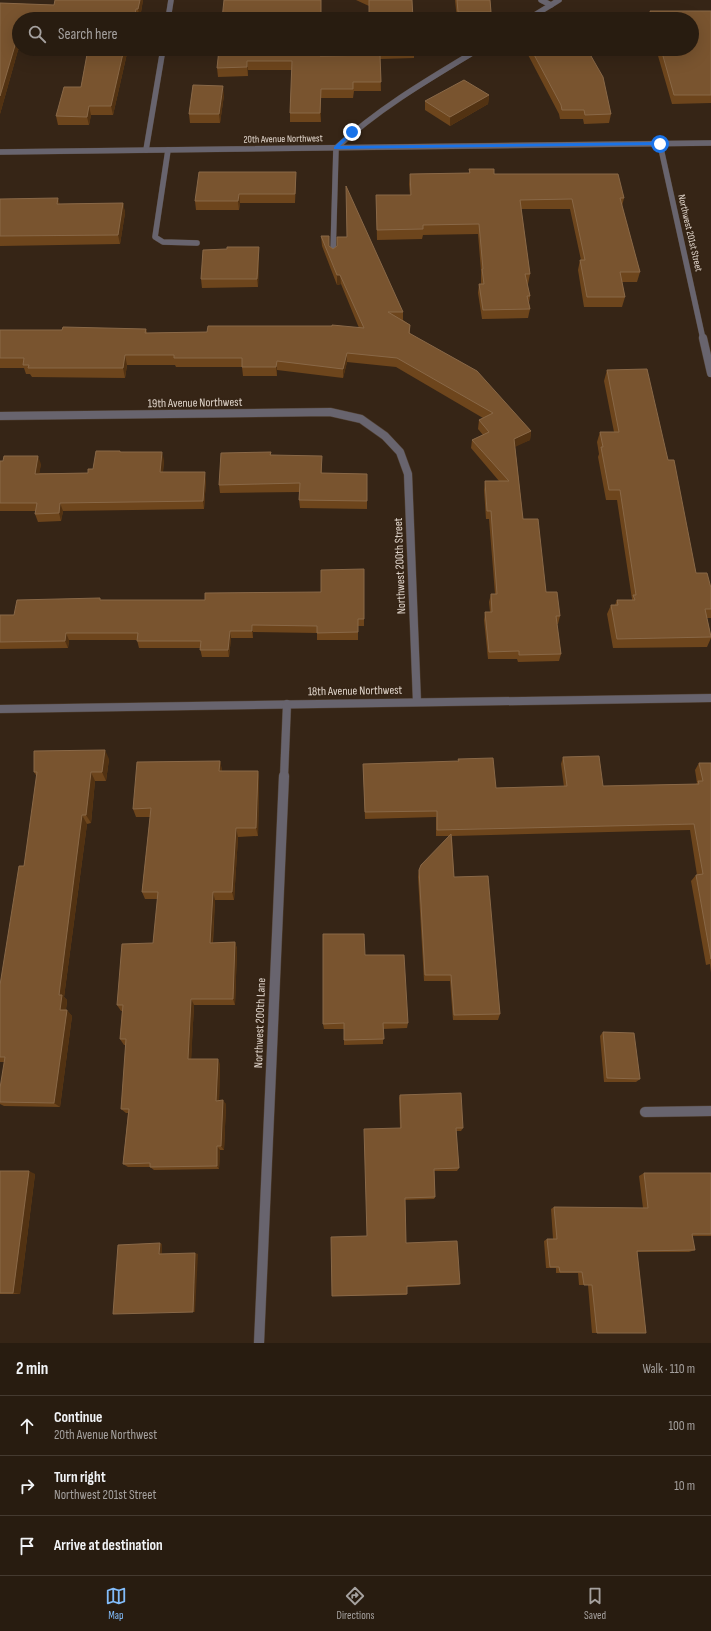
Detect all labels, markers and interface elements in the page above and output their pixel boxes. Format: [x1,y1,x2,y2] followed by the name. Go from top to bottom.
[12,12,699,56] search box
[26,23,48,45] icon: search
[58,25,118,44] text: Search here
[343,123,361,141] route end
[243,132,323,146] street label: 20th Avenue Northwest
[651,135,669,153] route start
[675,193,705,273] street label: Northwest 201st Street
[148,395,243,411] street label: 19th Avenue Northwest
[391,517,409,615] street label: Northwest 200th Street
[308,683,403,699] street label: 18th Avenue Northwest
[251,977,269,1068] street label: Northwest 200th Lane
[16,1359,48,1379] text: 2 min
[642,1361,695,1377] text: Walk · 110 m
[54,1408,103,1427] text: Continue
[16,1415,38,1437] icon: ahead
[668,1418,695,1434] text: 100 m
[54,1427,157,1443] text: 20th Avenue Northwest
[54,1468,106,1487] text: Turn right
[16,1475,38,1497] icon: right
[674,1478,695,1494] text: 10 m
[54,1487,156,1503] text: Northwest 201st Street
[16,1535,38,1557] icon: arrive
[54,1536,163,1555] text: Arrive at destination
[105,1585,127,1622] tab: Map
[337,1585,374,1622] tab: Directions
[584,1585,606,1622] tab: Saved

